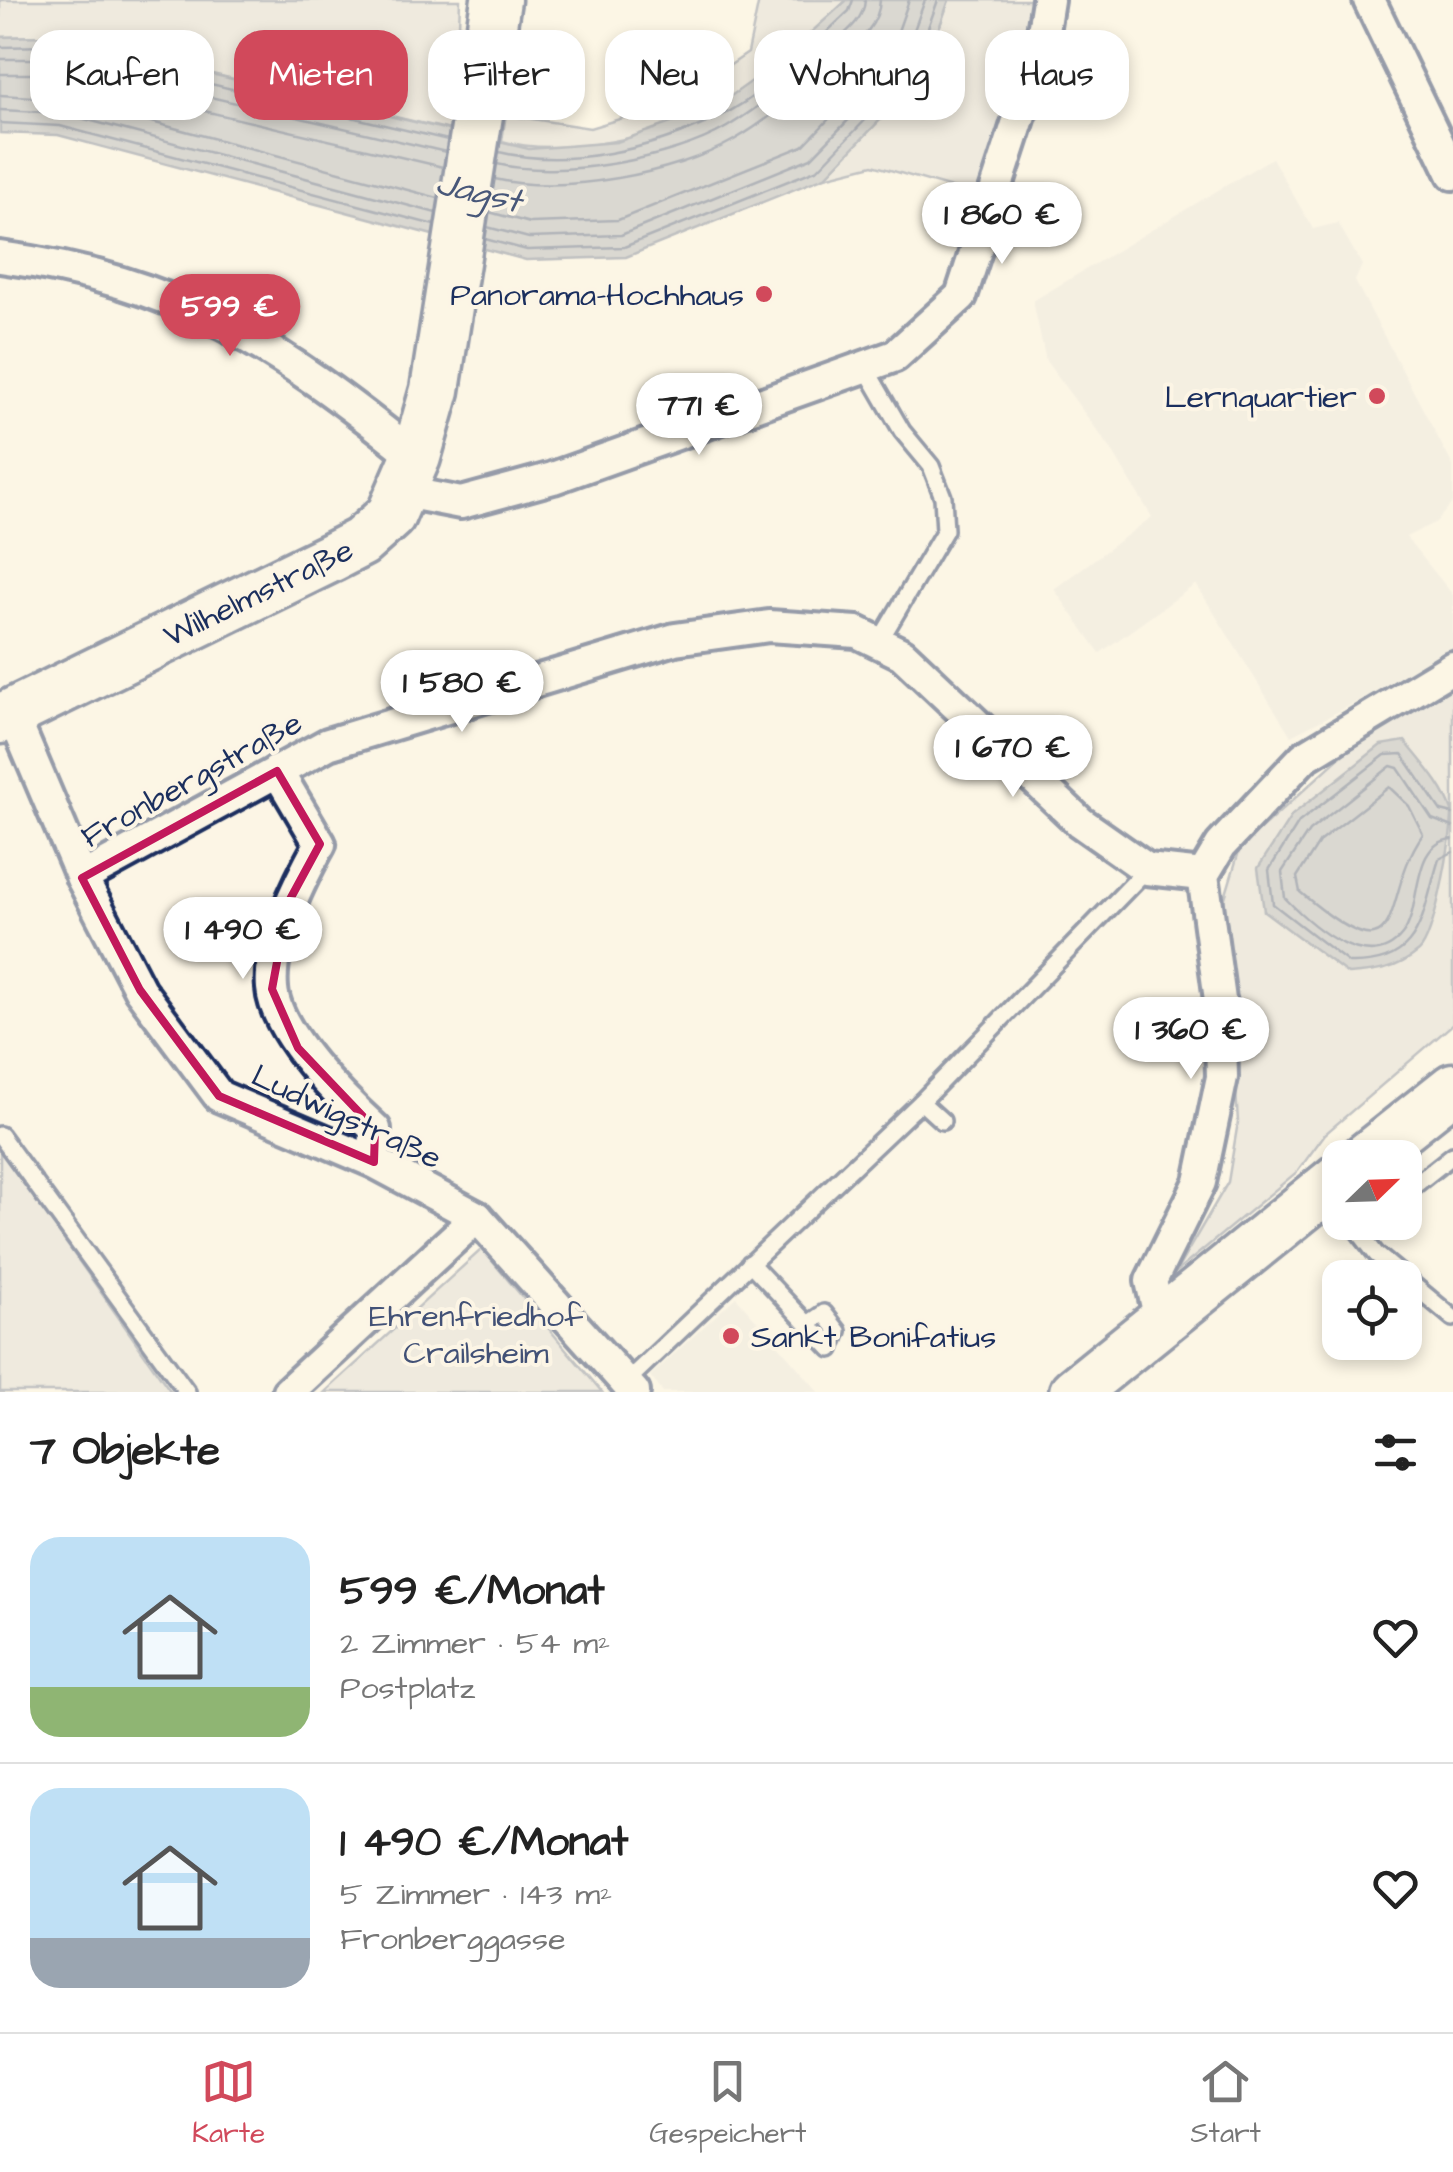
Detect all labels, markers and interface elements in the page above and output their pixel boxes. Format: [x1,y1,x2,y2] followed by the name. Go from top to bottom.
[30,30,214,120] chip: Kaufen
[234,30,408,120] chip: Mieten
[428,30,585,120] chip: Filter
[605,30,734,120] chip: Neu
[754,30,965,120] chip: Wohnung
[985,30,1129,120] chip: Haus
[431,159,530,228] water label: Jagst
[910,182,1094,267] pin: 1 860 €
[944,192,1060,237] text: 1 860 €
[450,273,744,318] place label: Panorama-Hochhaus
[160,274,300,359] pin: 599 €
[753,283,775,305] marker: Panorama-Hochhaus
[181,284,279,329] text: 599 €
[629,373,769,458] pin: 771 €
[1165,375,1357,420] place label: Lernquartier
[658,383,740,428] text: 771 €
[1366,385,1388,407] marker: Lernquartier
[156,528,361,659] street label: Wilhelmstraße
[370,650,554,735] pin: 1 580 €
[403,660,521,705] text: 1 580 €
[73,701,310,860] street label: Fronbergstraße
[921,715,1105,800] pin: 1 670 €
[955,725,1071,770] text: 1 670 €
[151,897,335,982] pin: 1 490 €
[185,907,301,952] text: 1 490 €
[1099,997,1283,1082] pin: 1 360 €
[1135,1007,1247,1052] text: 1 360 €
[244,1054,449,1181] street label: Ludwigstraße
[1322,1140,1422,1240] north arrow
[1322,1140,1422,1360] map controls
[1322,1260,1422,1360] button: locate
[369,1294,583,1376] park label: Ehrenfriedhof Crailsheim
[751,1315,996,1360] place label: Sankt Bonifatius
[720,1325,742,1347] marker: Sankt Bonifatius
[30,1423,220,1481] text: 7 Objekte
[1368,1425,1423,1480] icon: filters
[340,1563,605,1621] text: 599 €/Monat
[110,1577,230,1697] icon: home
[1368,1610,1423,1665] icon: heart
[340,1621,610,1666] text: 2 Zimmer · 54 m²
[340,1666,475,1711] text: Postplatz
[340,1814,628,1872] text: 1 490 €/Monat
[110,1828,230,1948] icon: home
[1368,1861,1423,1916] icon: heart
[340,1872,612,1917] text: 5 Zimmer · 143 m²
[340,1917,565,1962] text: Fronberggasse
[192,2054,265,2153] tab: Karte
[649,2054,806,2153] tab: Gespeichert
[1191,2054,1261,2153] tab: Start

